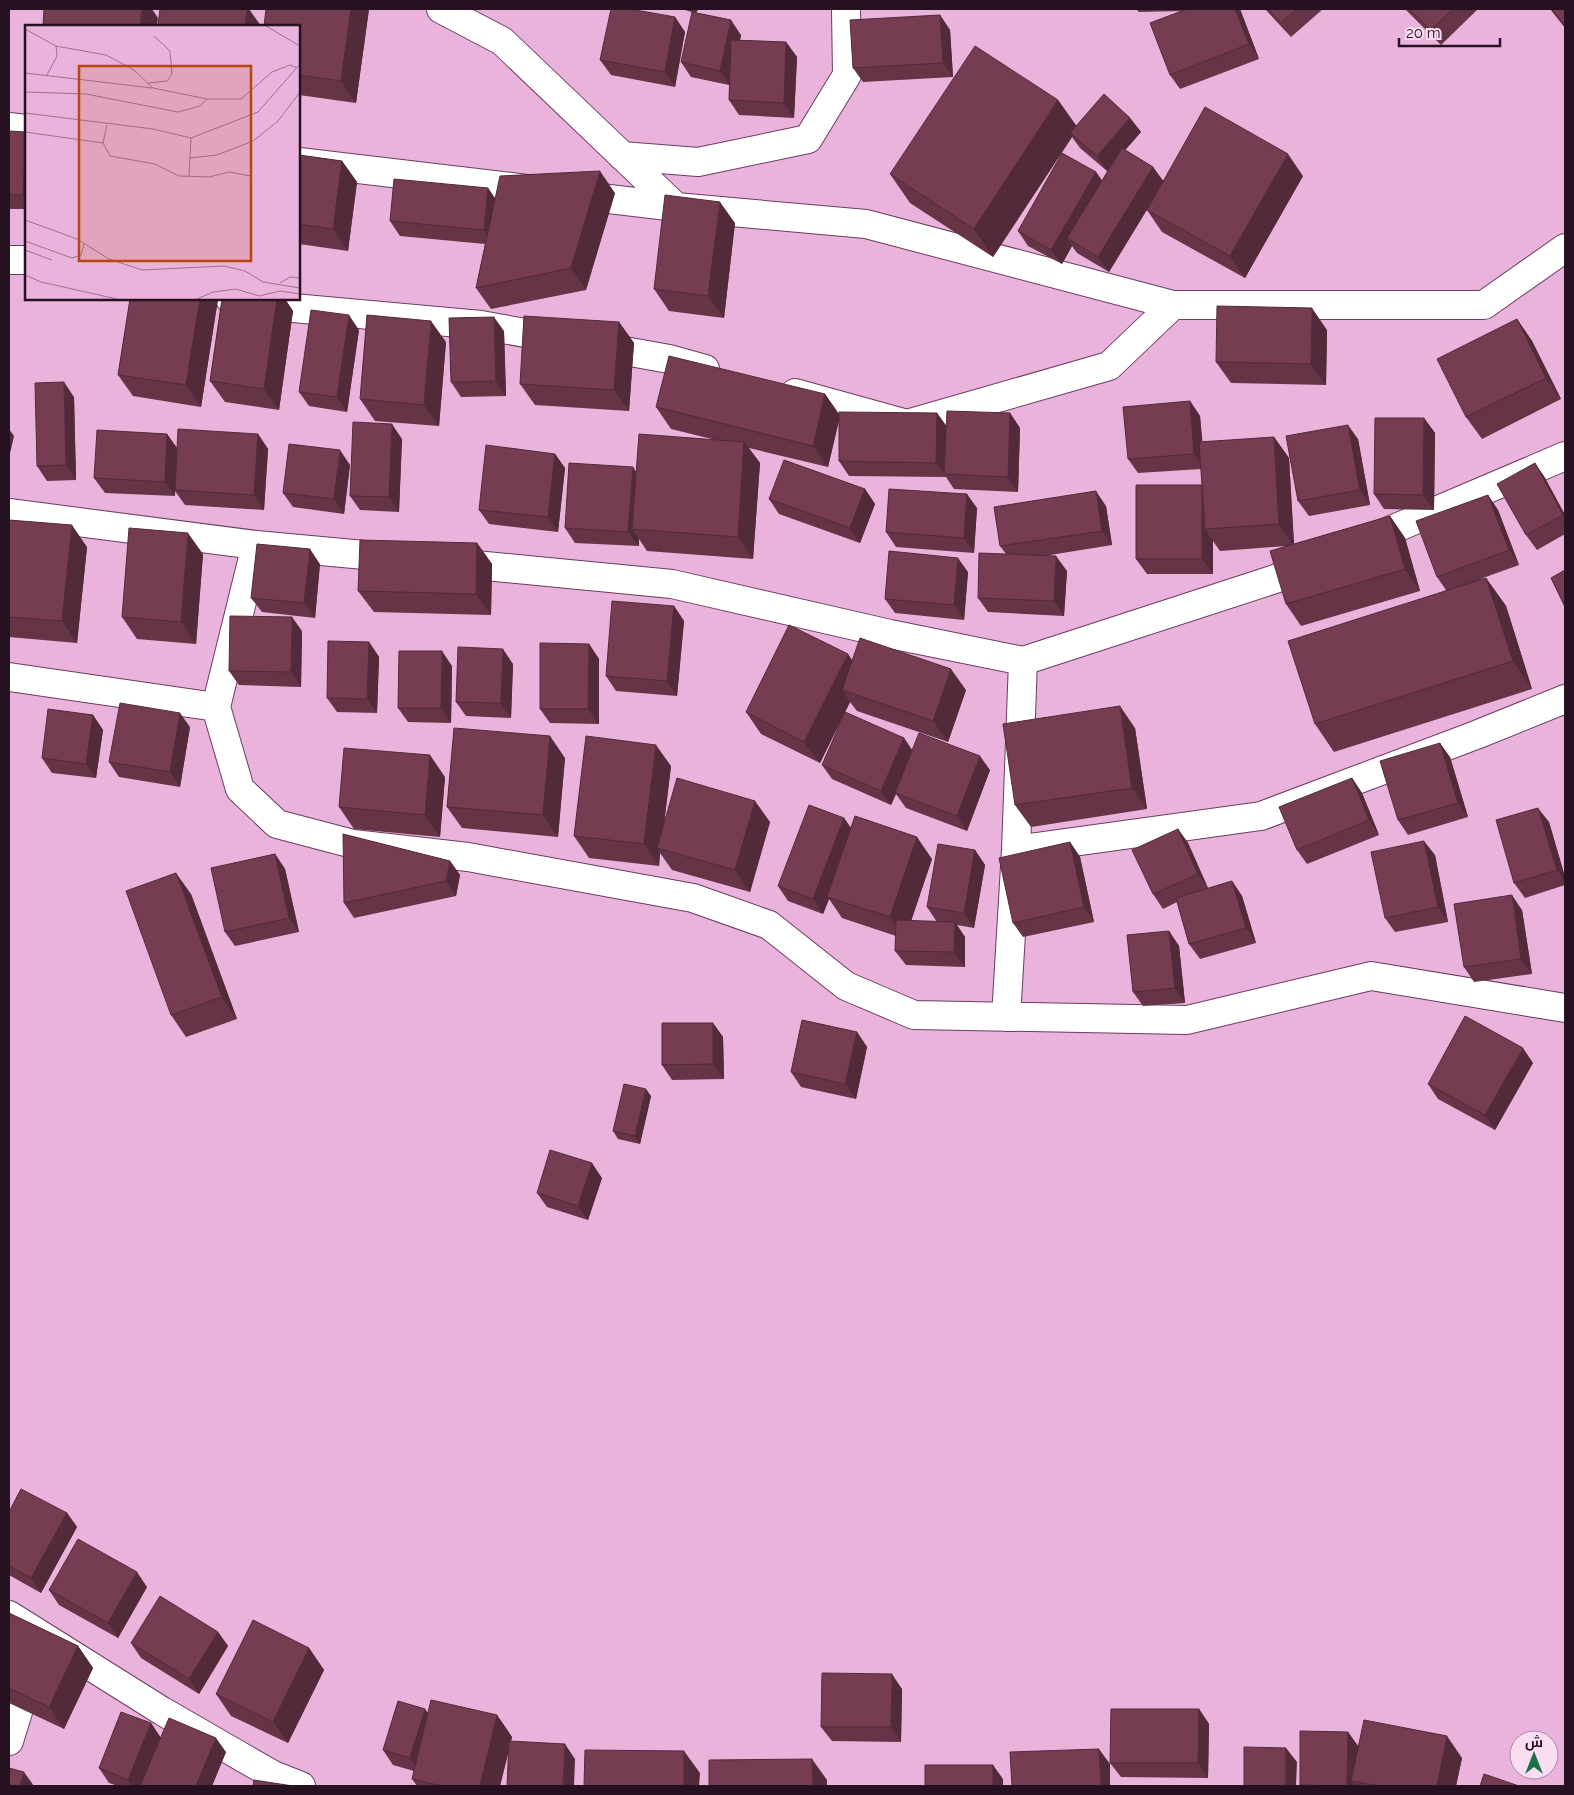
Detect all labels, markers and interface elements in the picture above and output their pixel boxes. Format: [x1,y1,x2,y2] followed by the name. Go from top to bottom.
[1399,15,1500,47] scale bar
[1406,24,1441,42] text: 20 m
[25,25,300,300] inset map
[1509,1730,1559,1780] north arrow
[1525,1734,1543,1751] text: ش

